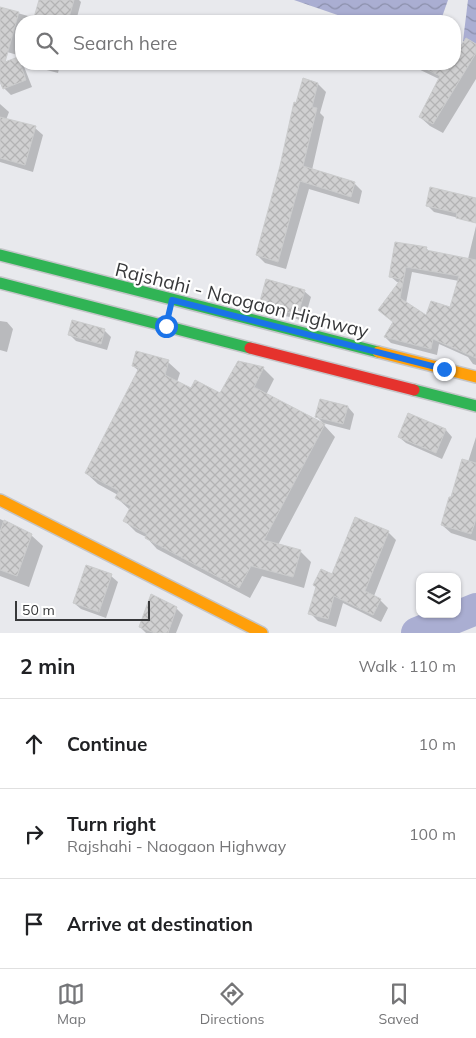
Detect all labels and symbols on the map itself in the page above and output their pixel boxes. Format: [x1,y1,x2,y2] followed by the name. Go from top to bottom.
[113,257,371,343] street label: Rajshahi - Naogaon Highway
[155,315,178,338] route start
[433,358,456,381] route end
[15,598,150,621] scale bar

